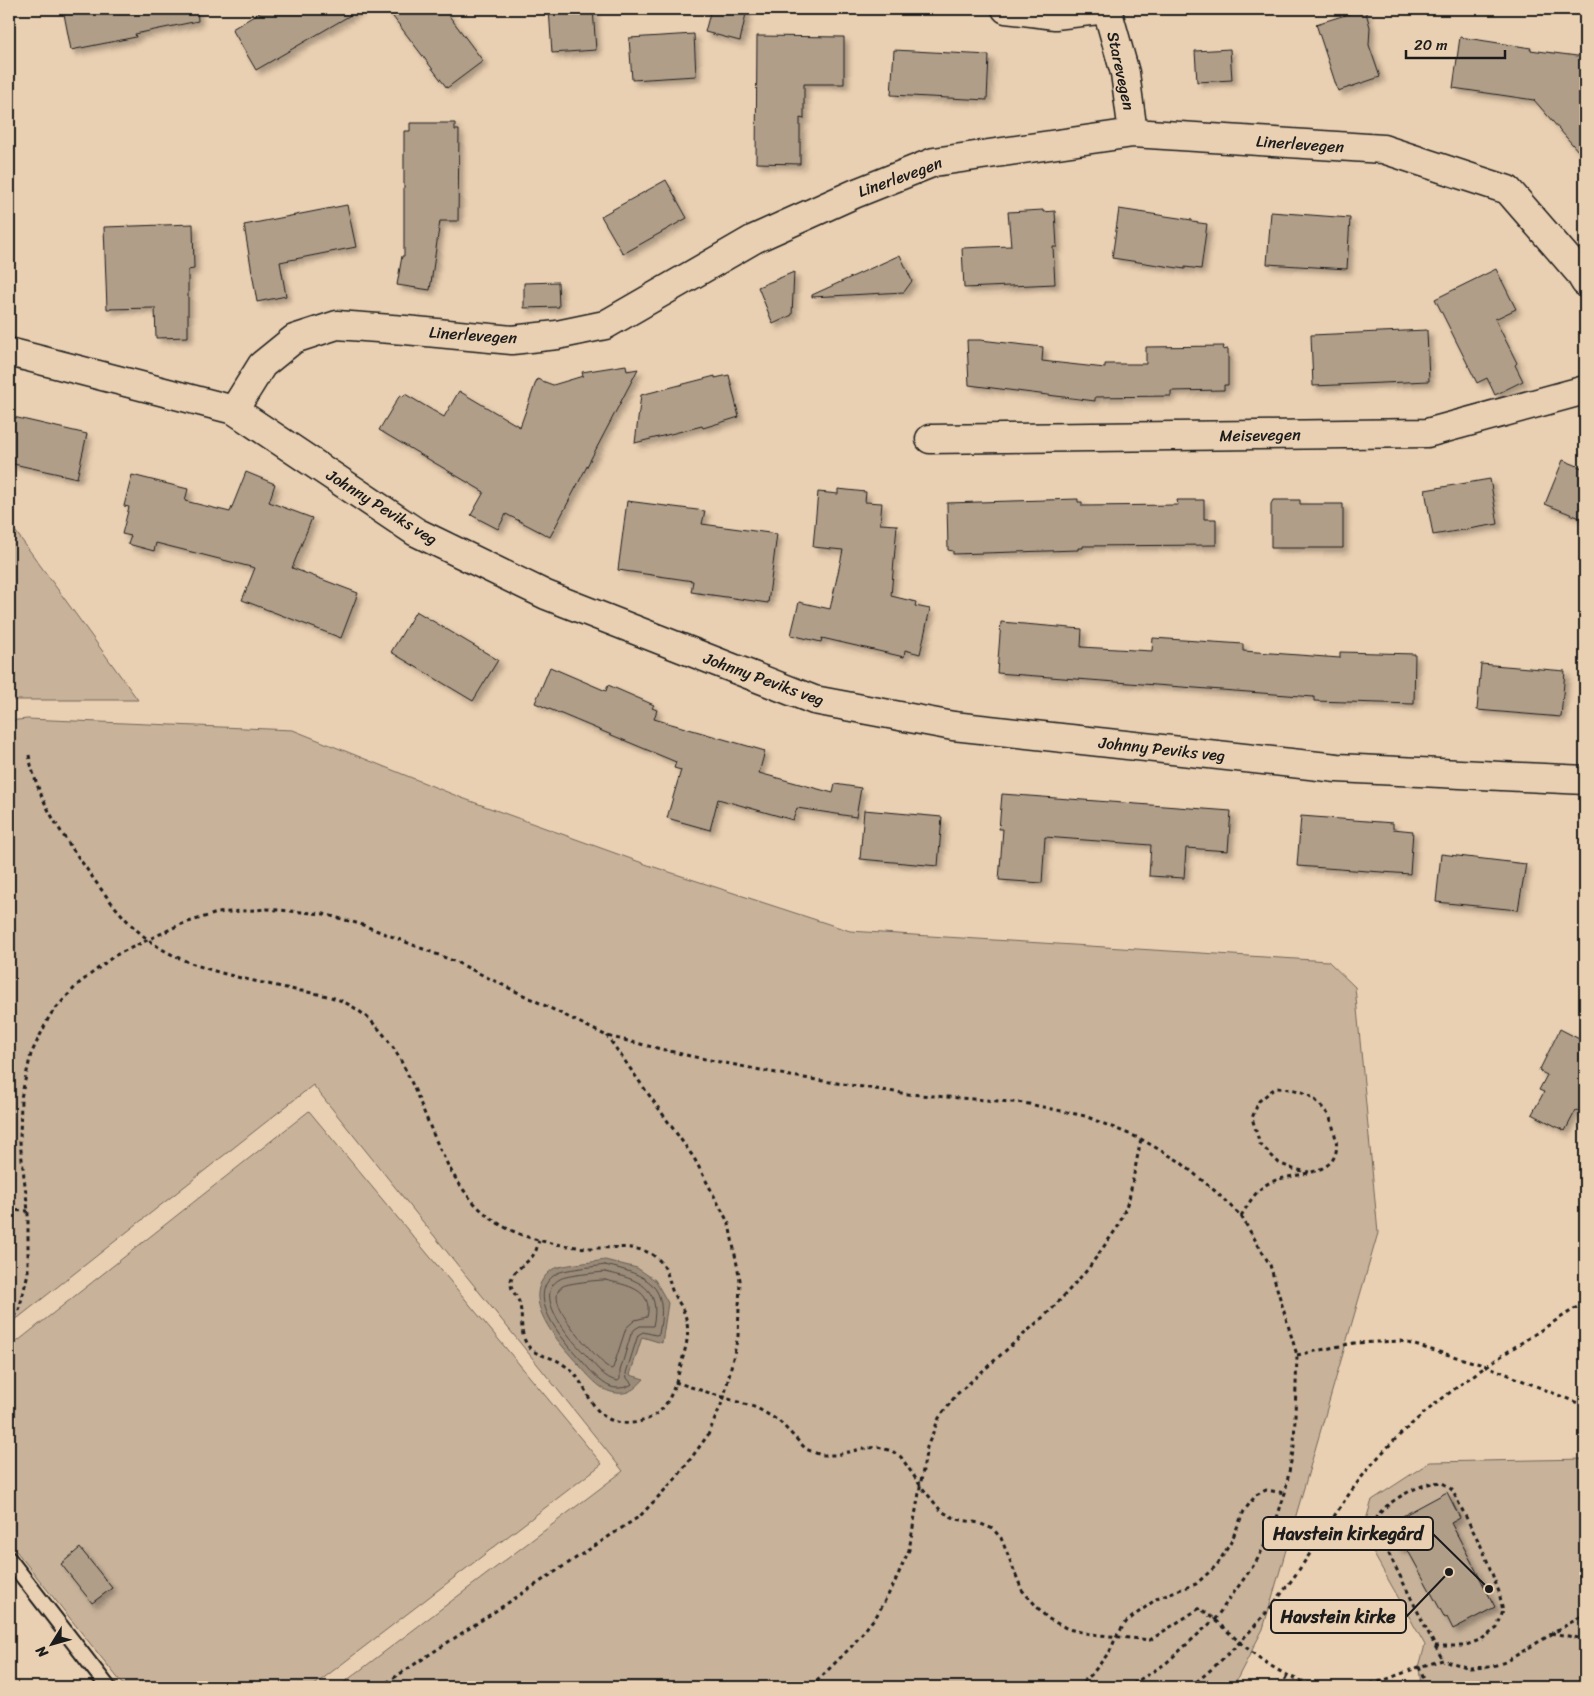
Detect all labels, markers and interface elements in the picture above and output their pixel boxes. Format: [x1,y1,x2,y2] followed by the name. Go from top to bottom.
[1406,28,1505,60] scale bar
[1099,29,1144,113] street label: Starevegen
[1414,32,1448,58] text: 20 m
[1255,126,1345,162] street label: Linerlevegen
[854,148,947,206] street label: Linerlevegen
[428,317,518,353] street label: Linerlevegen
[1219,420,1301,450] street label: Meisevegen
[320,461,443,553] street label: Johnny Peviks veg
[699,643,829,714] street label: Johnny Peviks veg
[1096,728,1227,770] street label: Johnny Peviks veg
[1263,1517,1433,1550] callout: Havstein kirkegård
[1272,1518,1425,1550] text: Havstein kirkegård
[1271,1600,1406,1633] callout: Havstein kirke
[1279,1601,1396,1633] text: Havstein kirke
[28,1618,78,1668] north arrow
[29,1640,56,1664] text: N

